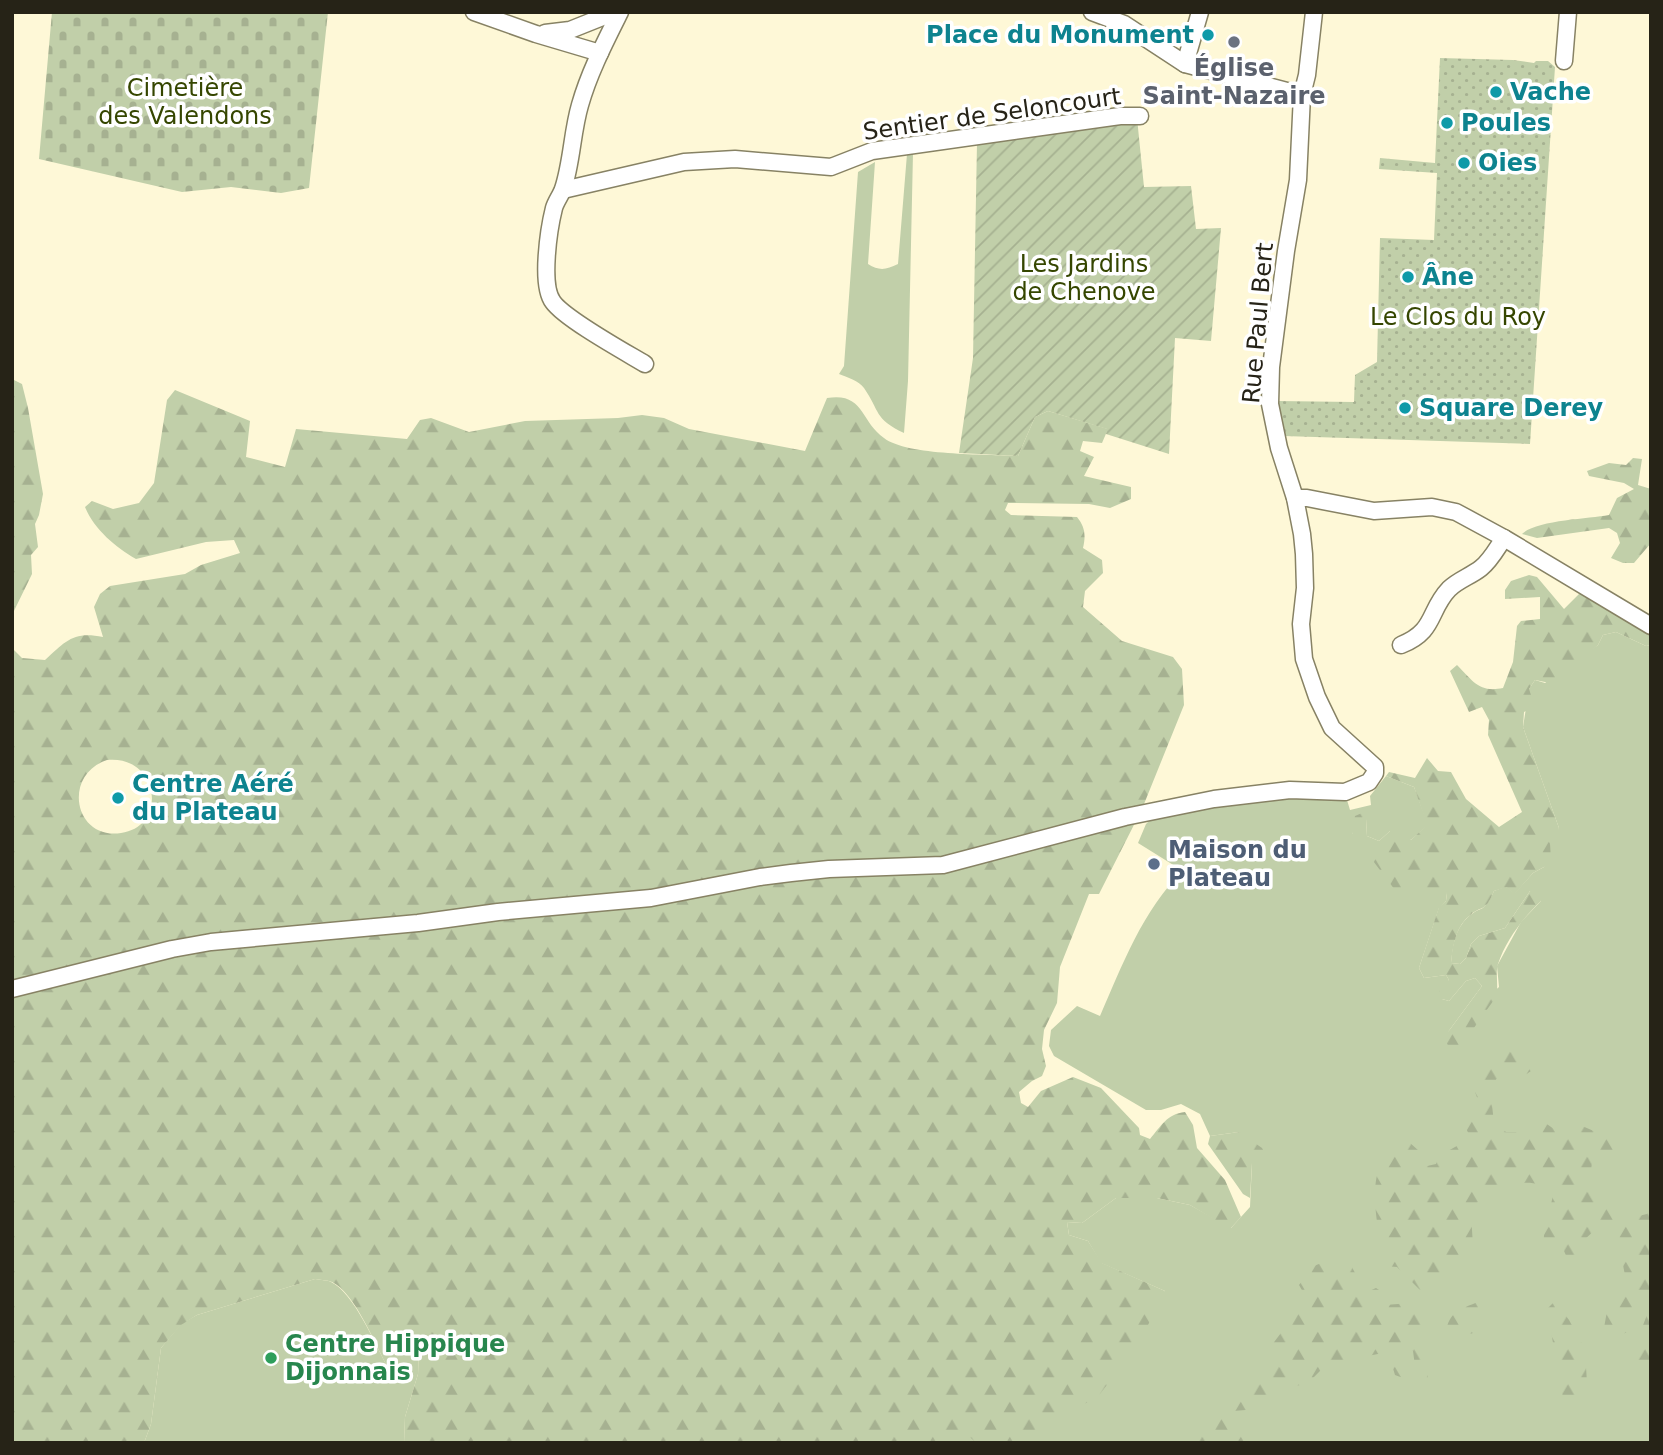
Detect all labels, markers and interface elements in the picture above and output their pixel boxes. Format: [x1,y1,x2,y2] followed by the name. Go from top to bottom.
[926,21,1194,49] place label: Place du Monument
[1200,27,1216,43] marker: Place du Monument
[1226,34,1242,50] marker: Église Saint-Nazaire
[1142,53,1326,110] place label: Église Saint-Nazaire
[98,74,272,130] park label: Cimetière des Valendons
[1510,78,1591,106] place label: Vache
[861,82,1123,146] street label: Sentier de Seloncourt
[1488,84,1504,100] marker: Vache
[1461,109,1551,137] place label: Poules
[1439,115,1455,131] marker: Poules
[1478,149,1537,177] place label: Oies
[1456,155,1472,171] marker: Oies
[1237,241,1279,405] street label: Rue Paul Bert
[1012,250,1156,306] park label: Les Jardins de Chenove
[1422,262,1474,291] place label: Âne
[1400,269,1416,285] marker: Âne
[1370,303,1546,331] park label: Le Clos du Roy
[1419,394,1604,422] place label: Square Derey
[1397,400,1413,416] marker: Square Derey
[132,770,294,826] place label: Centre Aéré du Plateau
[110,790,126,806] marker: Centre Aéré du Plateau
[1168,836,1307,892] place label: Maison du Plateau
[1146,856,1162,872] marker: Maison du Plateau
[285,1330,505,1386] place label: Centre Hippique Dijonnais
[263,1350,279,1366] marker: Centre Hippique Dijonnais

